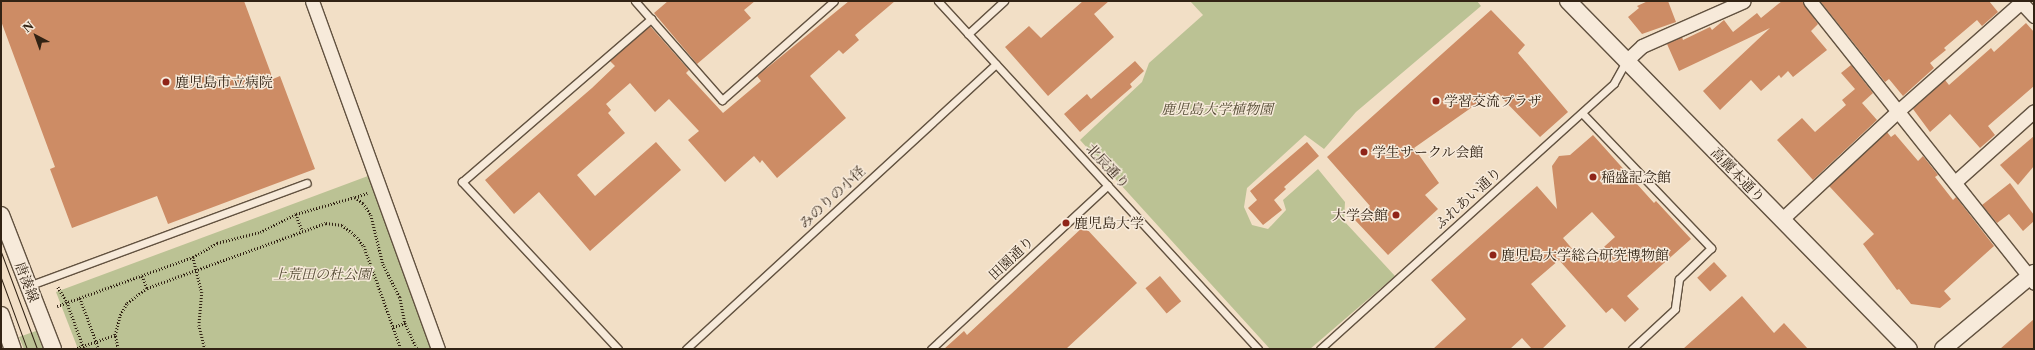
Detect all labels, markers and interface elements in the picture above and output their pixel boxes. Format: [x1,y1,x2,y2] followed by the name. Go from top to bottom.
[16,16,56,56] north arrow
[20,19,36,35] text: N
[175,74,273,90] place label: 鹿児島市立病院
[160,76,172,88] marker: 鹿児島市立病院
[1444,93,1542,109] place label: 学習交流プラザ
[1431,96,1441,106] marker: 学習交流プラザ
[1161,101,1273,117] park label: 鹿児島大学植物園
[1083,140,1133,192] street label: 北辰通り
[1372,144,1484,160] place label: 学生サークル会館
[1708,144,1768,206] street label: 高麗本通り
[1359,147,1369,157] marker: 学生サークル会館
[796,162,868,232] street label: みのりの小径
[1431,164,1505,232] street label: ふれあい通り
[1601,169,1671,185] place label: 稲盛記念館
[1588,172,1598,182] marker: 稲盛記念館
[1332,207,1388,223] place label: 大学会館
[1391,210,1401,220] marker: 大学会館
[1074,215,1144,231] place label: 鹿児島大学
[1061,218,1071,228] marker: 鹿児島大学
[985,233,1037,283] street label: 田園通り
[1501,247,1669,263] place label: 鹿児島大学総合研究博物館
[1488,250,1498,260] marker: 鹿児島大学総合研究博物館
[12,259,42,305] street label: 唐湊線
[273,266,371,282] park label: 上荒田の杜公園

